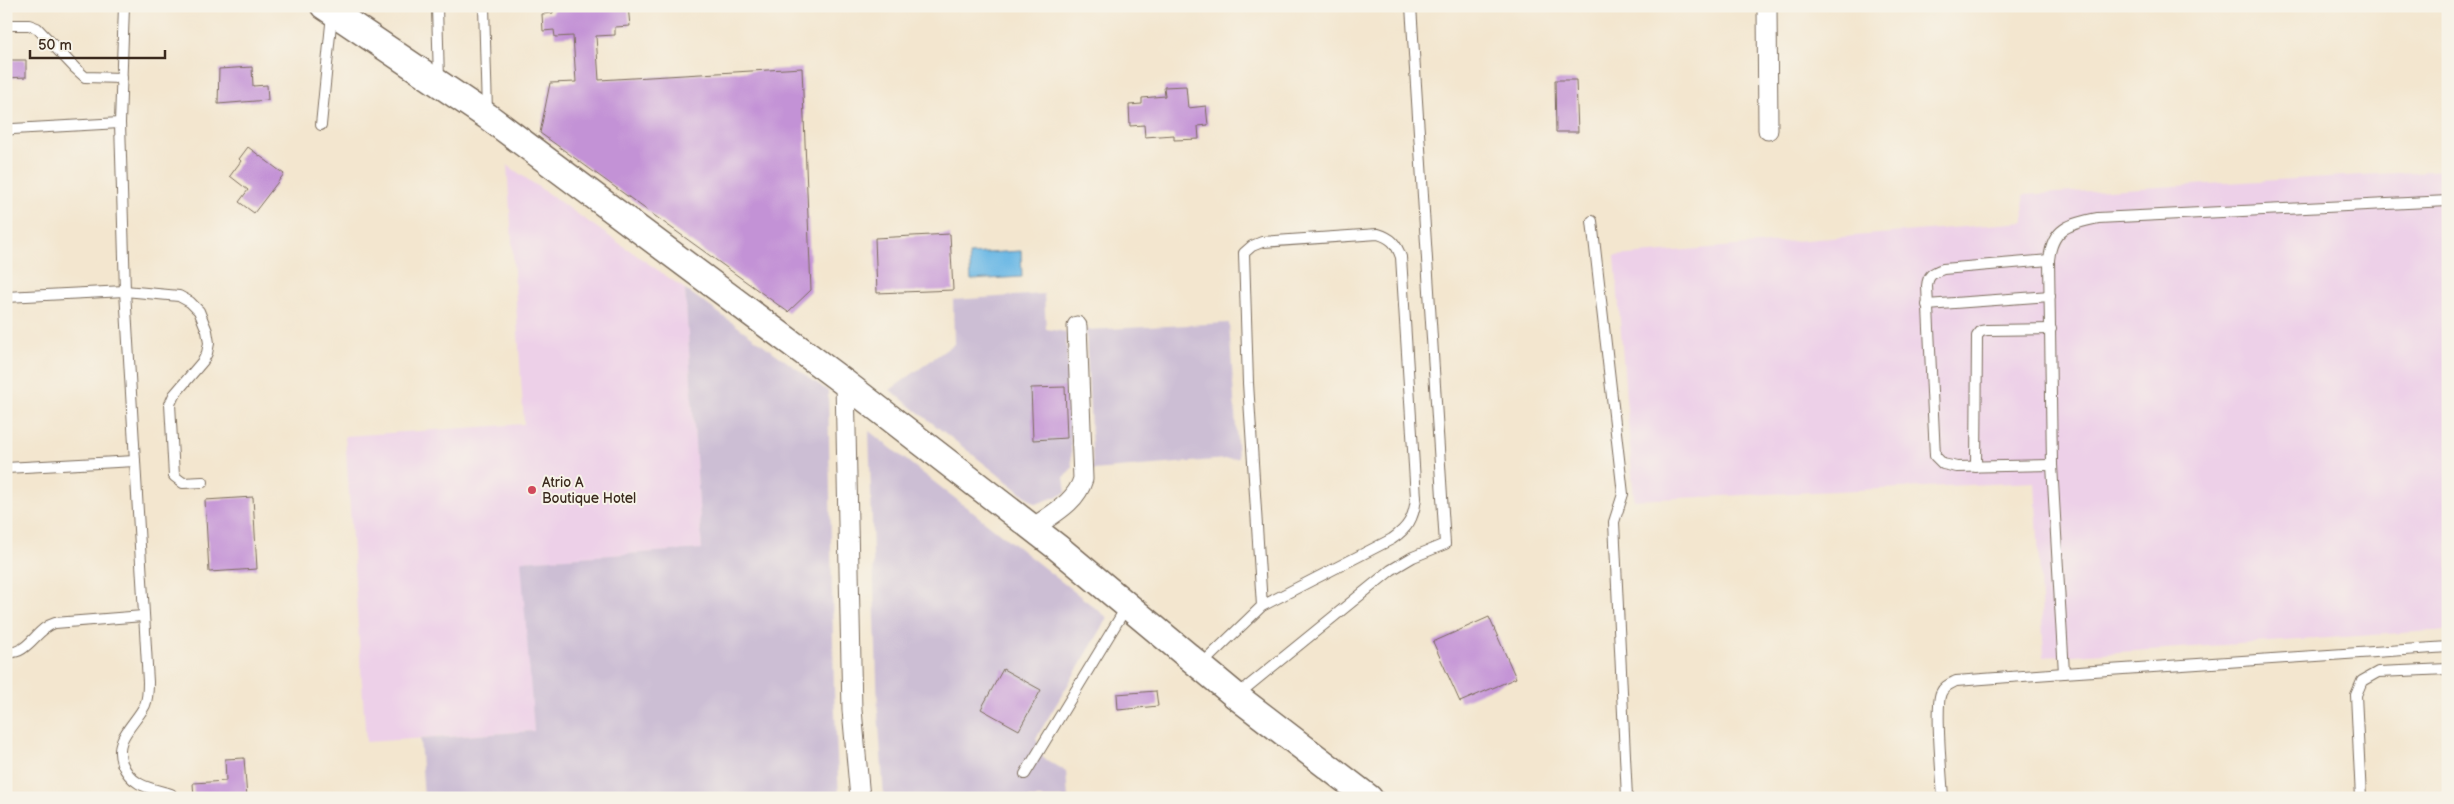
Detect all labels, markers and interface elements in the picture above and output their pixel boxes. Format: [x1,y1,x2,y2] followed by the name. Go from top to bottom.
[30,28,165,60] scale bar
[38,36,72,55] text: 50 m
[542,474,636,507] place label: Atrio A Boutique Hotel
[526,484,538,496] marker: Atrio A Boutique Hotel

